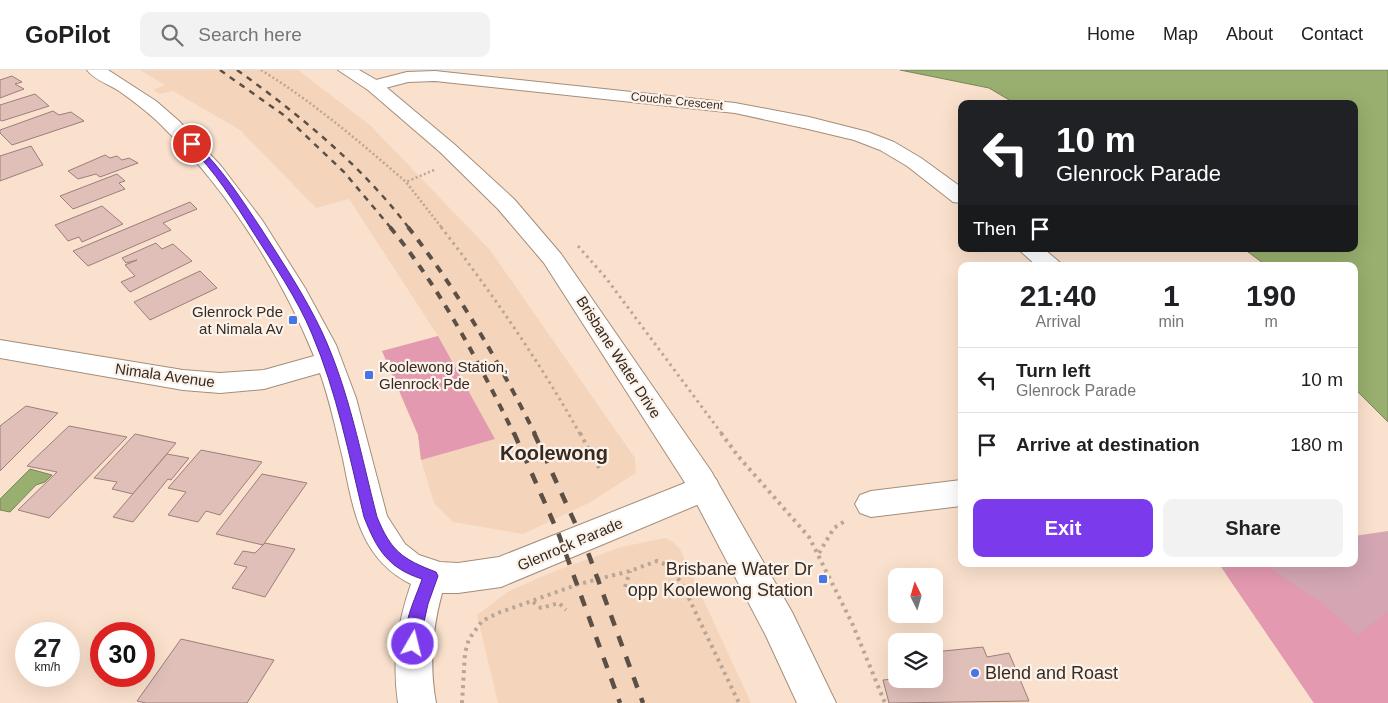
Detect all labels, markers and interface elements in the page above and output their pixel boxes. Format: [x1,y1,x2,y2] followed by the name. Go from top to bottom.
[140,12,490,57] search box
[25,21,110,48] text: GoPilot
[158,21,186,49] icon: search
[198,24,302,45] text: Search here
[1087,24,1135,44] text: Home
[1163,24,1198,44] text: Map
[1226,24,1273,44] text: About
[1301,24,1363,44] text: Contact
[630,89,724,113] street label: Couche Crescent
[973,120,1038,185] icon: left
[1056,120,1136,159] text: 10 m
[171,123,213,165] pin
[178,130,206,158] icon: arrive
[1056,161,1221,186] text: Glenrock Parade
[1026,215,1054,243] icon: arrive
[973,218,1016,239] text: Then
[1020,279,1097,312] text: 21:40
[1163,279,1180,312] text: 1
[1246,279,1296,312] text: 190
[573,293,665,421] street label: Brisbane Water Drive
[192,303,283,337] place label: Glenrock Pde at Nimala Av
[1036,313,1081,330] text: Arrival
[1158,313,1184,330] text: min
[1264,313,1278,330] text: m
[287,314,299,326] marker: Glenrock Pde at Nimala Av
[379,358,508,392] place label: Koolewong Station, Glenrock Pde
[114,360,216,390] street label: Nimala Avenue
[1016,360,1091,381] text: Turn left
[973,366,1001,394] icon: left
[363,369,375,381] marker: Koolewong Station, Glenrock Pde
[1301,369,1343,390] text: 10 m
[1016,382,1136,399] text: Glenrock Parade
[973,431,1001,459] icon: arrive
[1016,434,1200,455] text: Arrive at destination
[1290,434,1343,455] text: 180 m
[500,442,608,464] district label: Koolewong
[973,499,1153,557] button: Exit
[1163,499,1343,557] button: Share
[515,514,625,574] street label: Glenrock Parade
[628,559,813,600] place label: Brisbane Water Dr opp Koolewong Station
[888,568,942,622] north arrow
[888,568,943,688] map controls
[817,573,829,585] marker: Brisbane Water Dr opp Koolewong Station
[386,617,438,669] position arrow
[90,622,155,687] speed limit sign: 30
[888,633,943,688] button: layers
[34,634,61,662] text: 27
[34,660,61,674] text: km/h
[985,663,1118,683] place label: Blend and Roast
[969,667,981,679] marker: Blend and Roast

